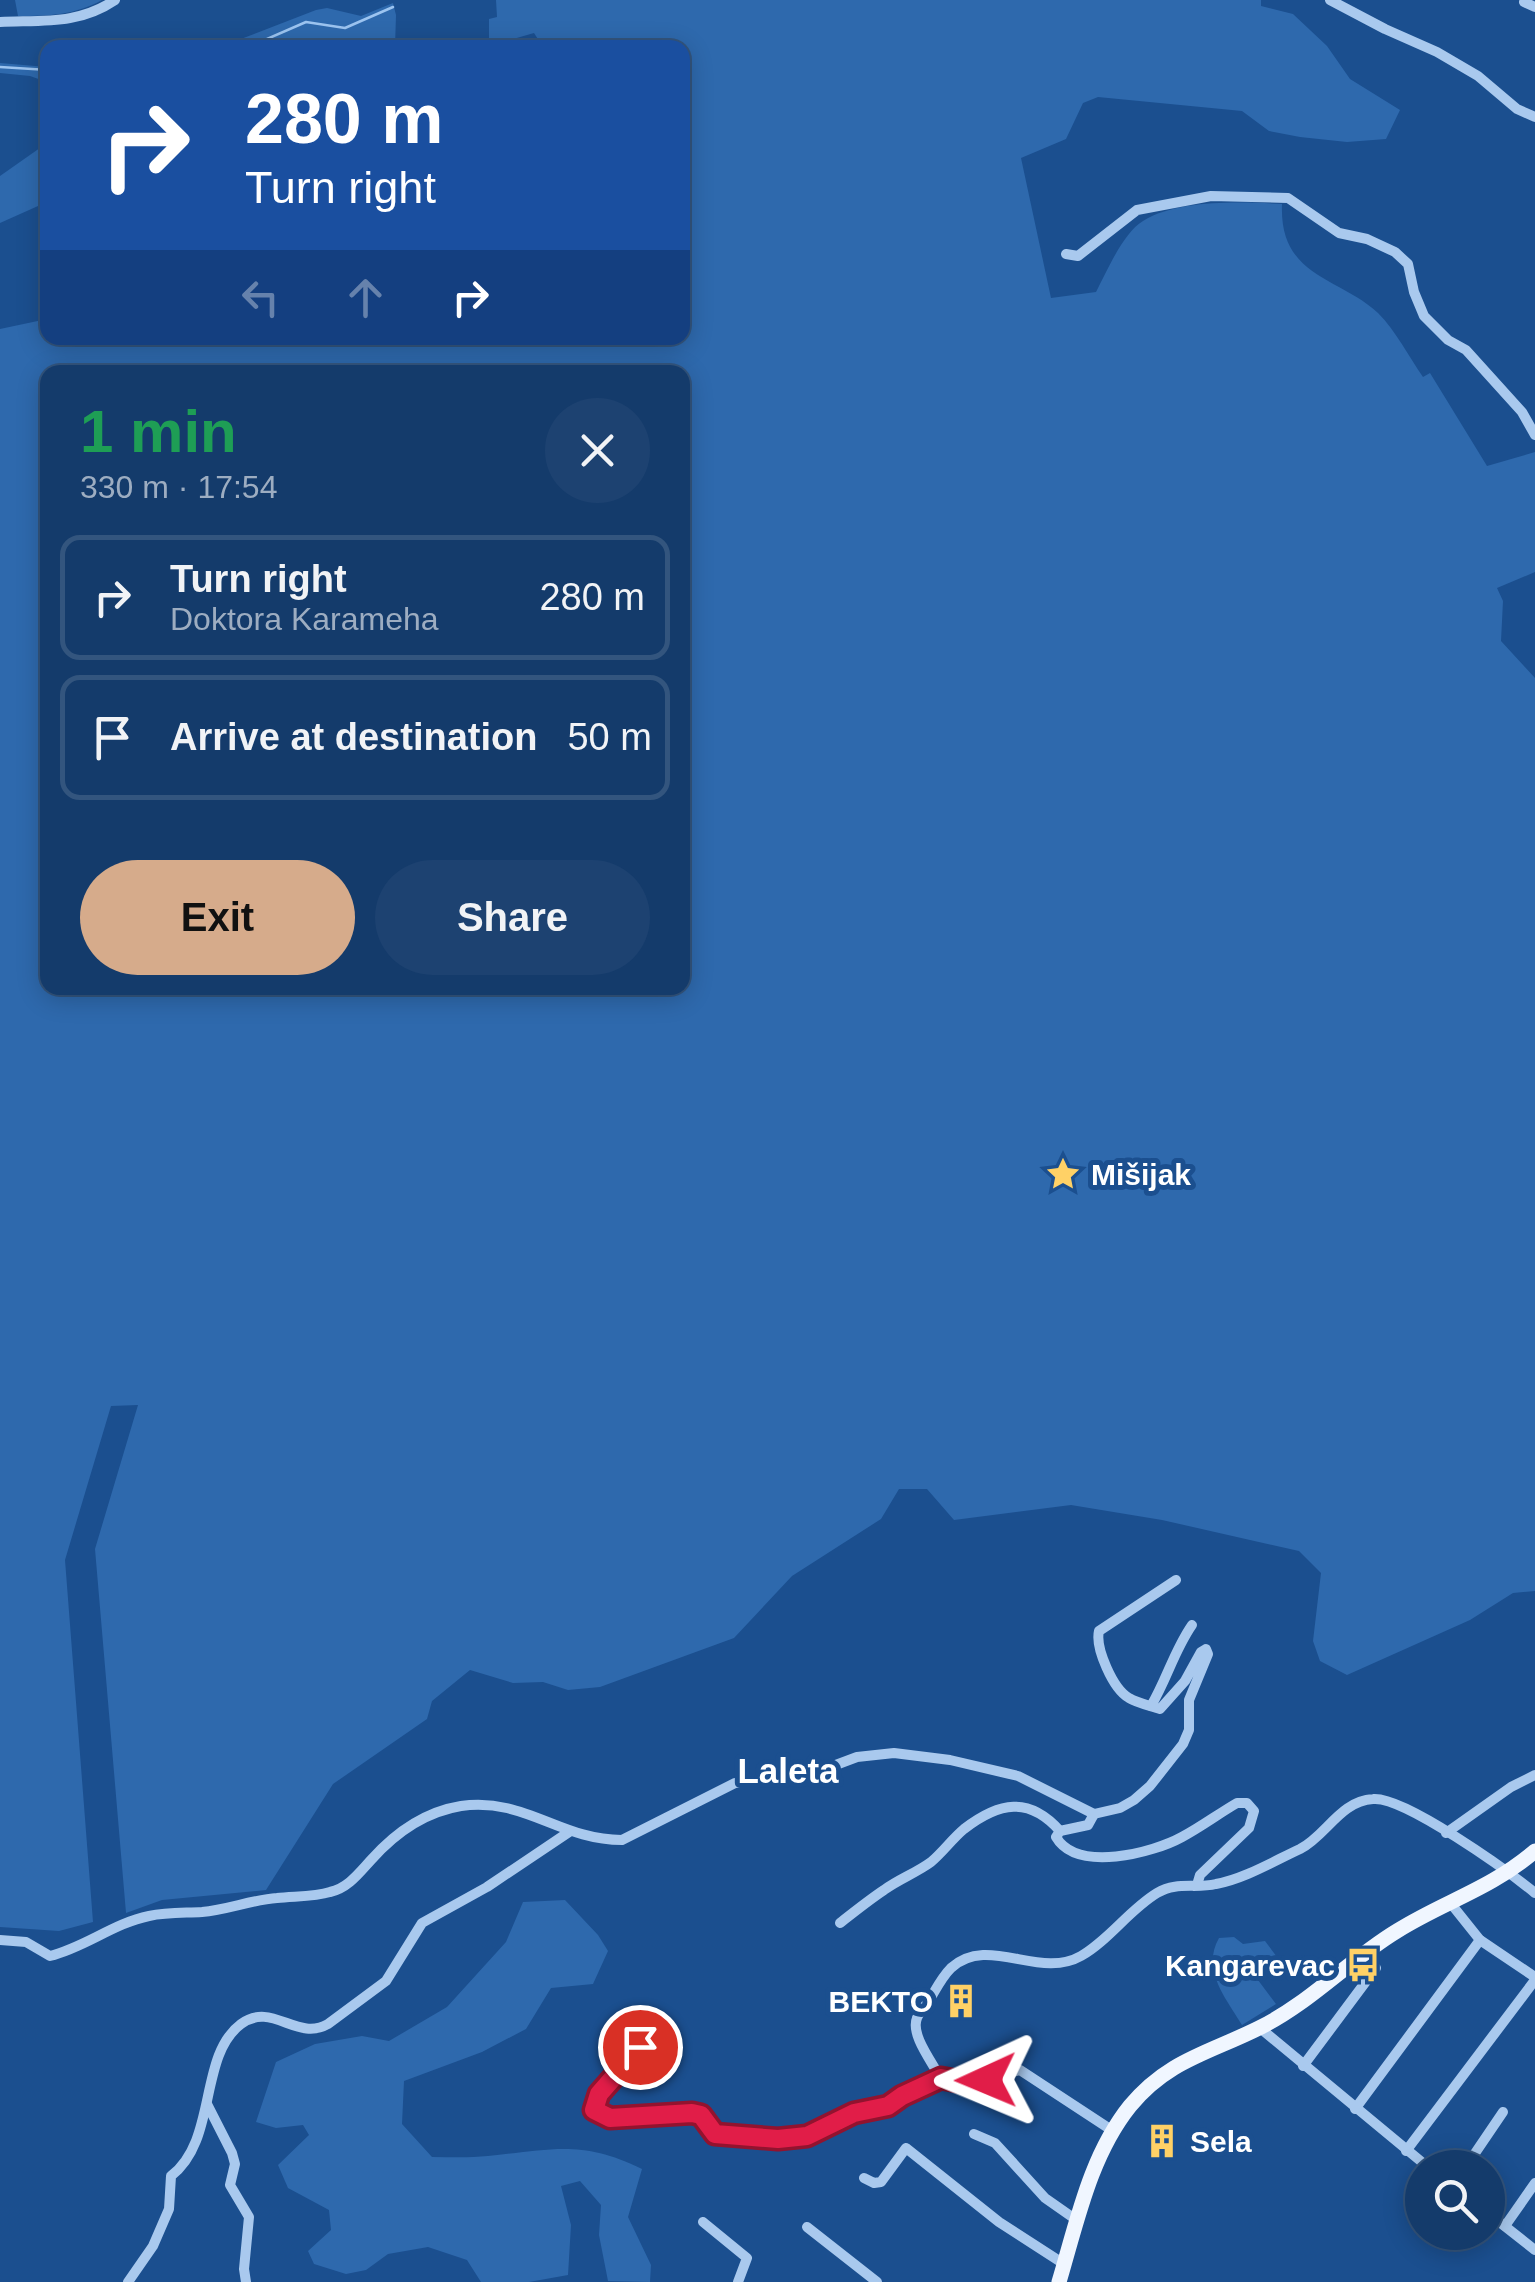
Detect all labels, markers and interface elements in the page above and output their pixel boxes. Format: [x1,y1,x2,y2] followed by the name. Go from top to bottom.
[80,80,210,210] icon: right
[245,80,443,158] text: 280 m
[245,162,436,213] text: Turn right
[233,270,288,325] icon: left
[338,270,393,325] icon: ahead
[443,270,498,325] icon: right
[80,398,237,465] text: 1 min
[545,398,650,503] button: close
[80,469,277,505] text: 330 m · 17:54
[170,558,347,600] text: Turn right
[85,570,140,625] icon: right
[539,576,645,618] text: 280 m
[170,601,439,637] text: Doktora Karameha
[85,710,140,765] icon: arrive
[170,716,537,758] text: Arrive at destination
[567,716,652,758] text: 50 m
[80,860,355,975] button: Exit
[375,860,650,975] button: Share
[1044,1155,1082,1193] place icon: Mišijak
[1091,1158,1191,1191] place label: Mišijak
[737,1751,839,1790] district label: Laleta
[1344,1946,1382,1984] bus stop icon: Kangarevac
[1165,1949,1335,1982] place label: Kangarevac
[942,1982,980,2020] building icon: BEKTO
[829,1985,933,2018] place label: BEKTO
[598,2005,683,2090] pin
[613,2020,668,2075] icon: arrive
[934,2028,1038,2132] position arrow
[1143,2122,1181,2160] building icon: Sela
[1190,2125,1252,2158] place label: Sela
[1405,2150,1505,2250] map controls
[1405,2150,1505,2250] button: search

